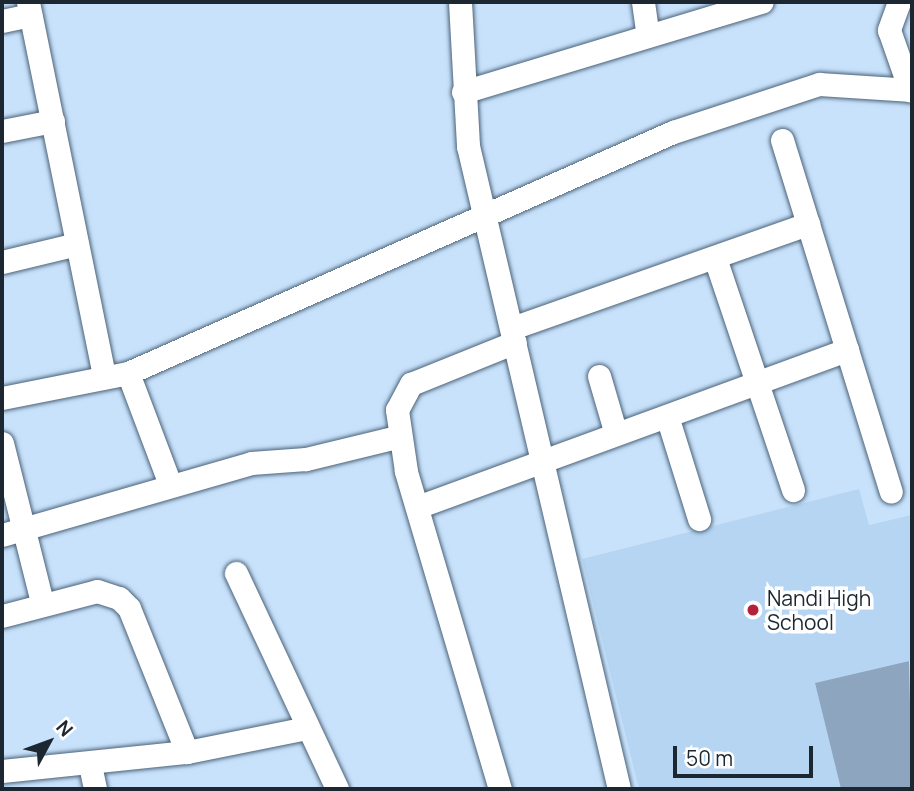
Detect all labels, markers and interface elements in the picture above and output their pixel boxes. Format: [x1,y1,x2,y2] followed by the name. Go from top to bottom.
[767,585,871,635] place label: Nandi High School
[745,602,761,618] marker: Nandi High School
[14,707,84,777] north arrow
[51,715,79,742] text: N
[676,732,816,776] scale bar
[686,744,733,772] text: 50 m

